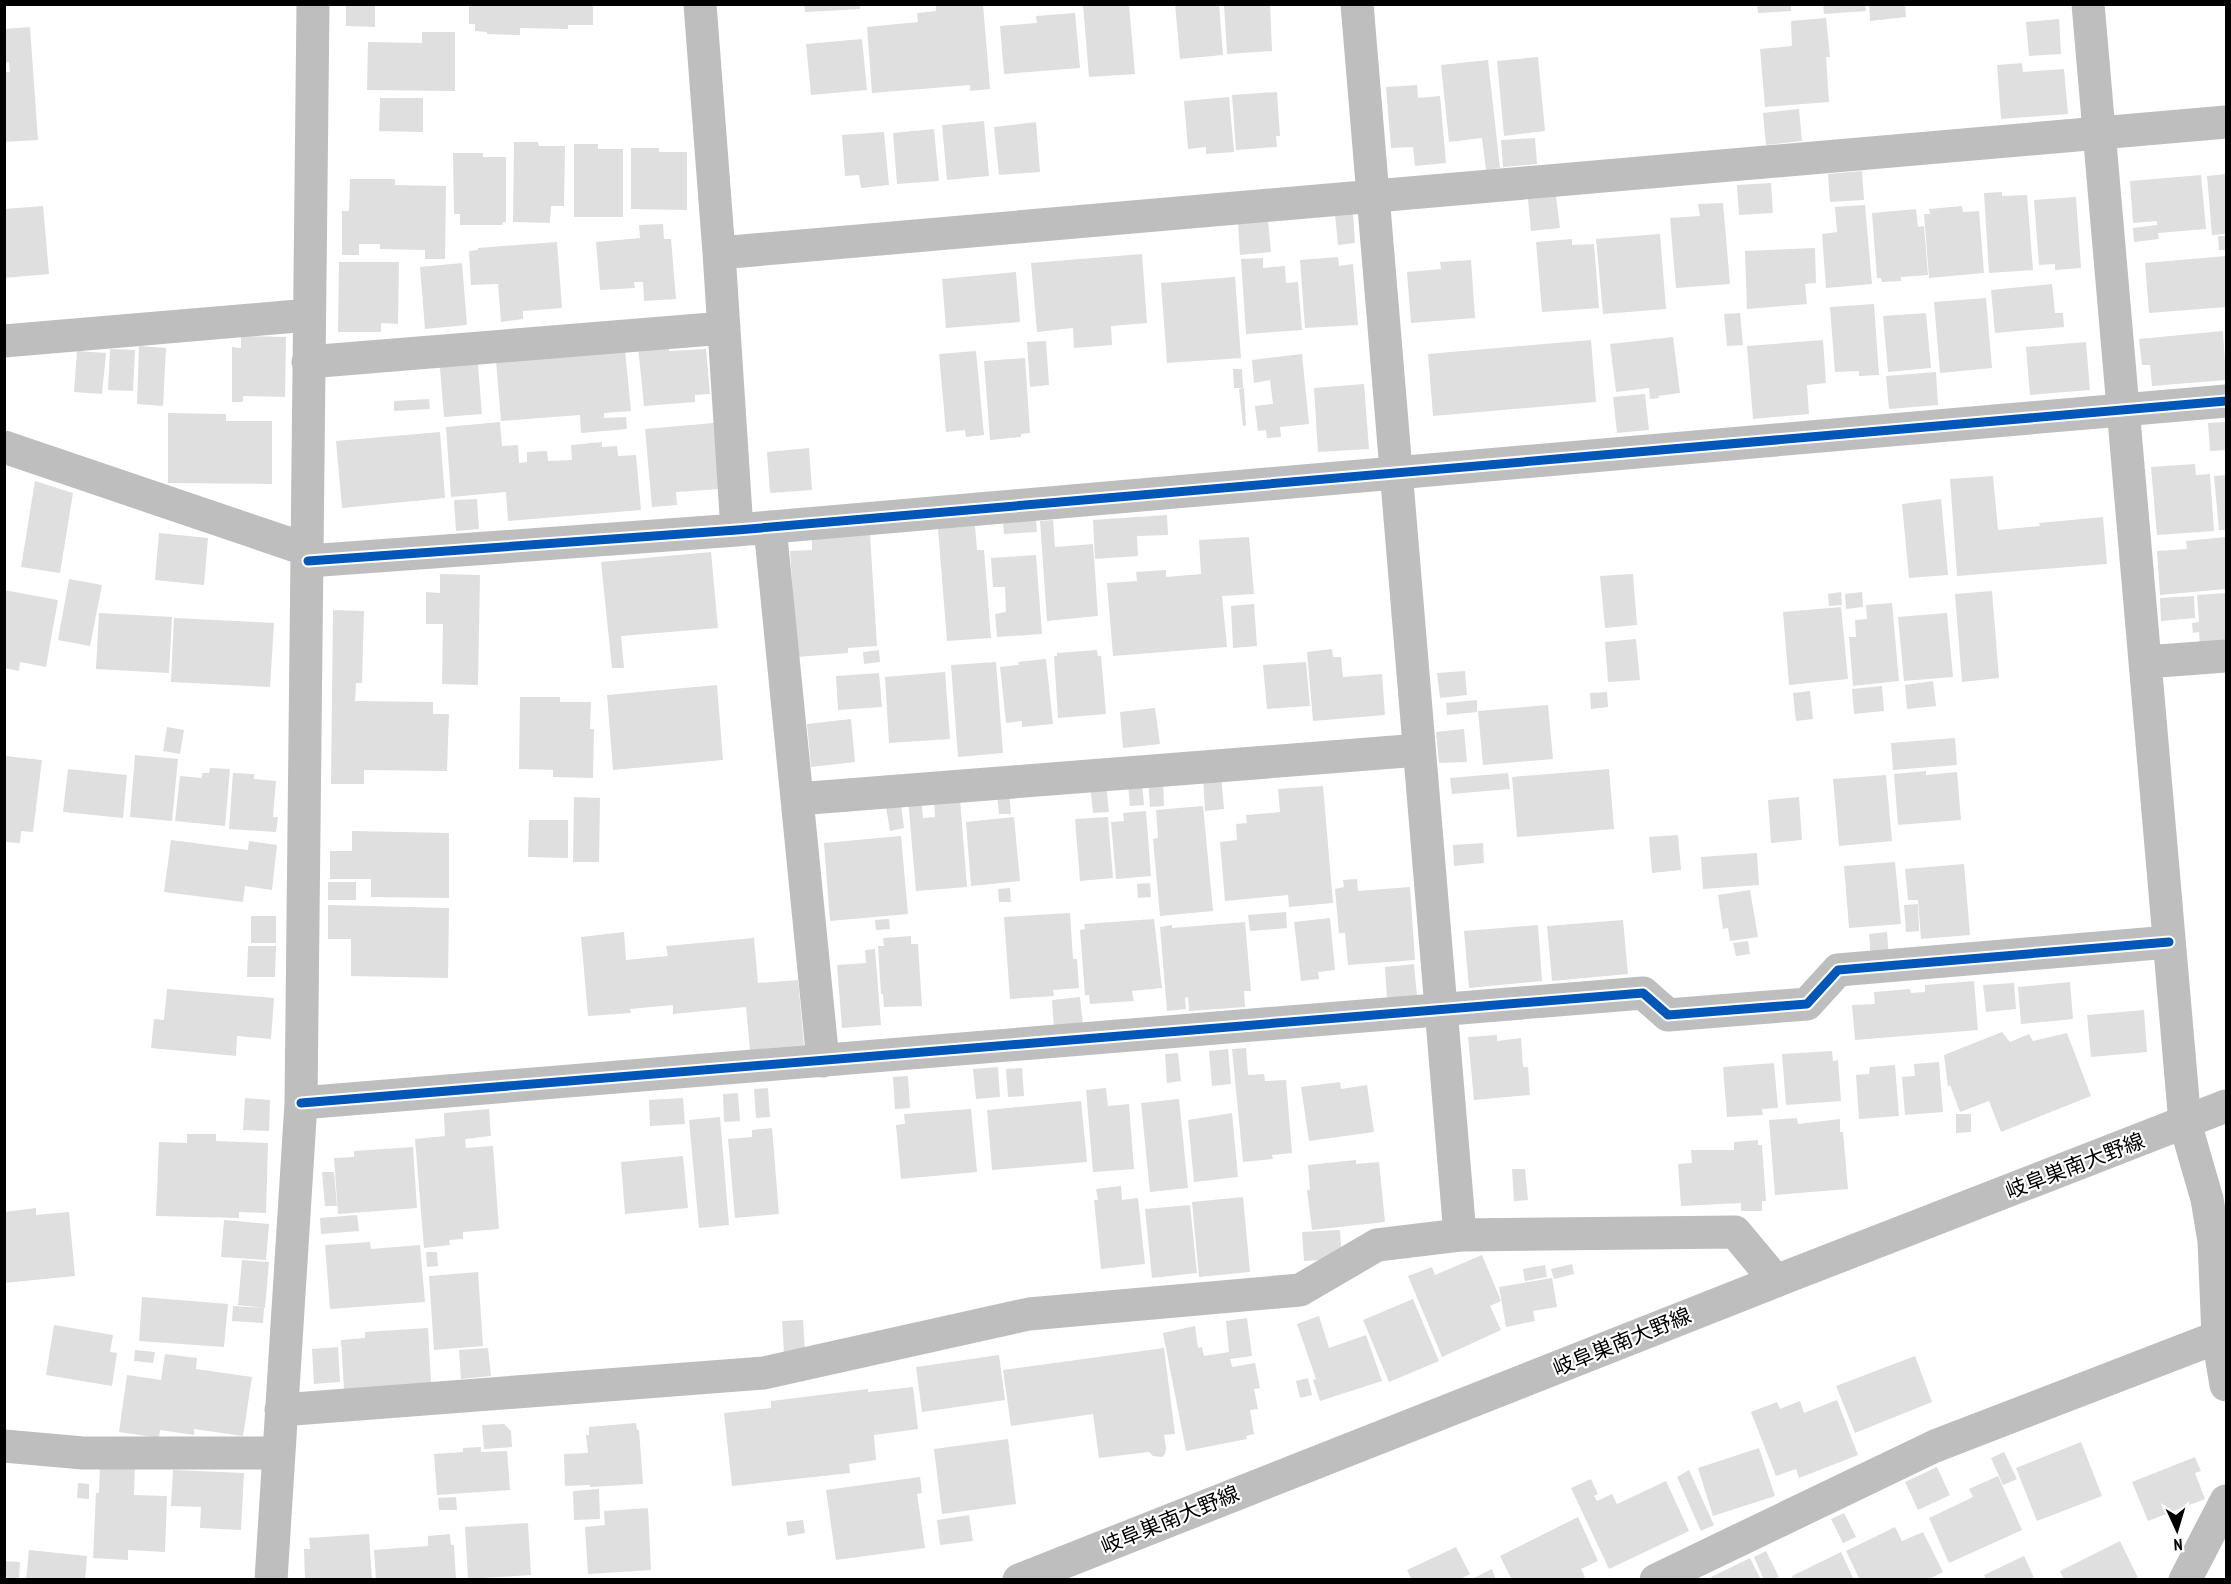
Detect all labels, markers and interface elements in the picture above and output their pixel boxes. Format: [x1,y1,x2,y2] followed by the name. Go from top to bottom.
[2001,1127,2148,1204] street label: 岐阜巣南大野線
[1549,1301,1695,1382] street label: 岐阜巣南大野線
[1097,1479,1243,1560] street label: 岐阜巣南大野線
[2147,1500,2207,1560] north arrow
[2173,1535,2183,1555] text: N

